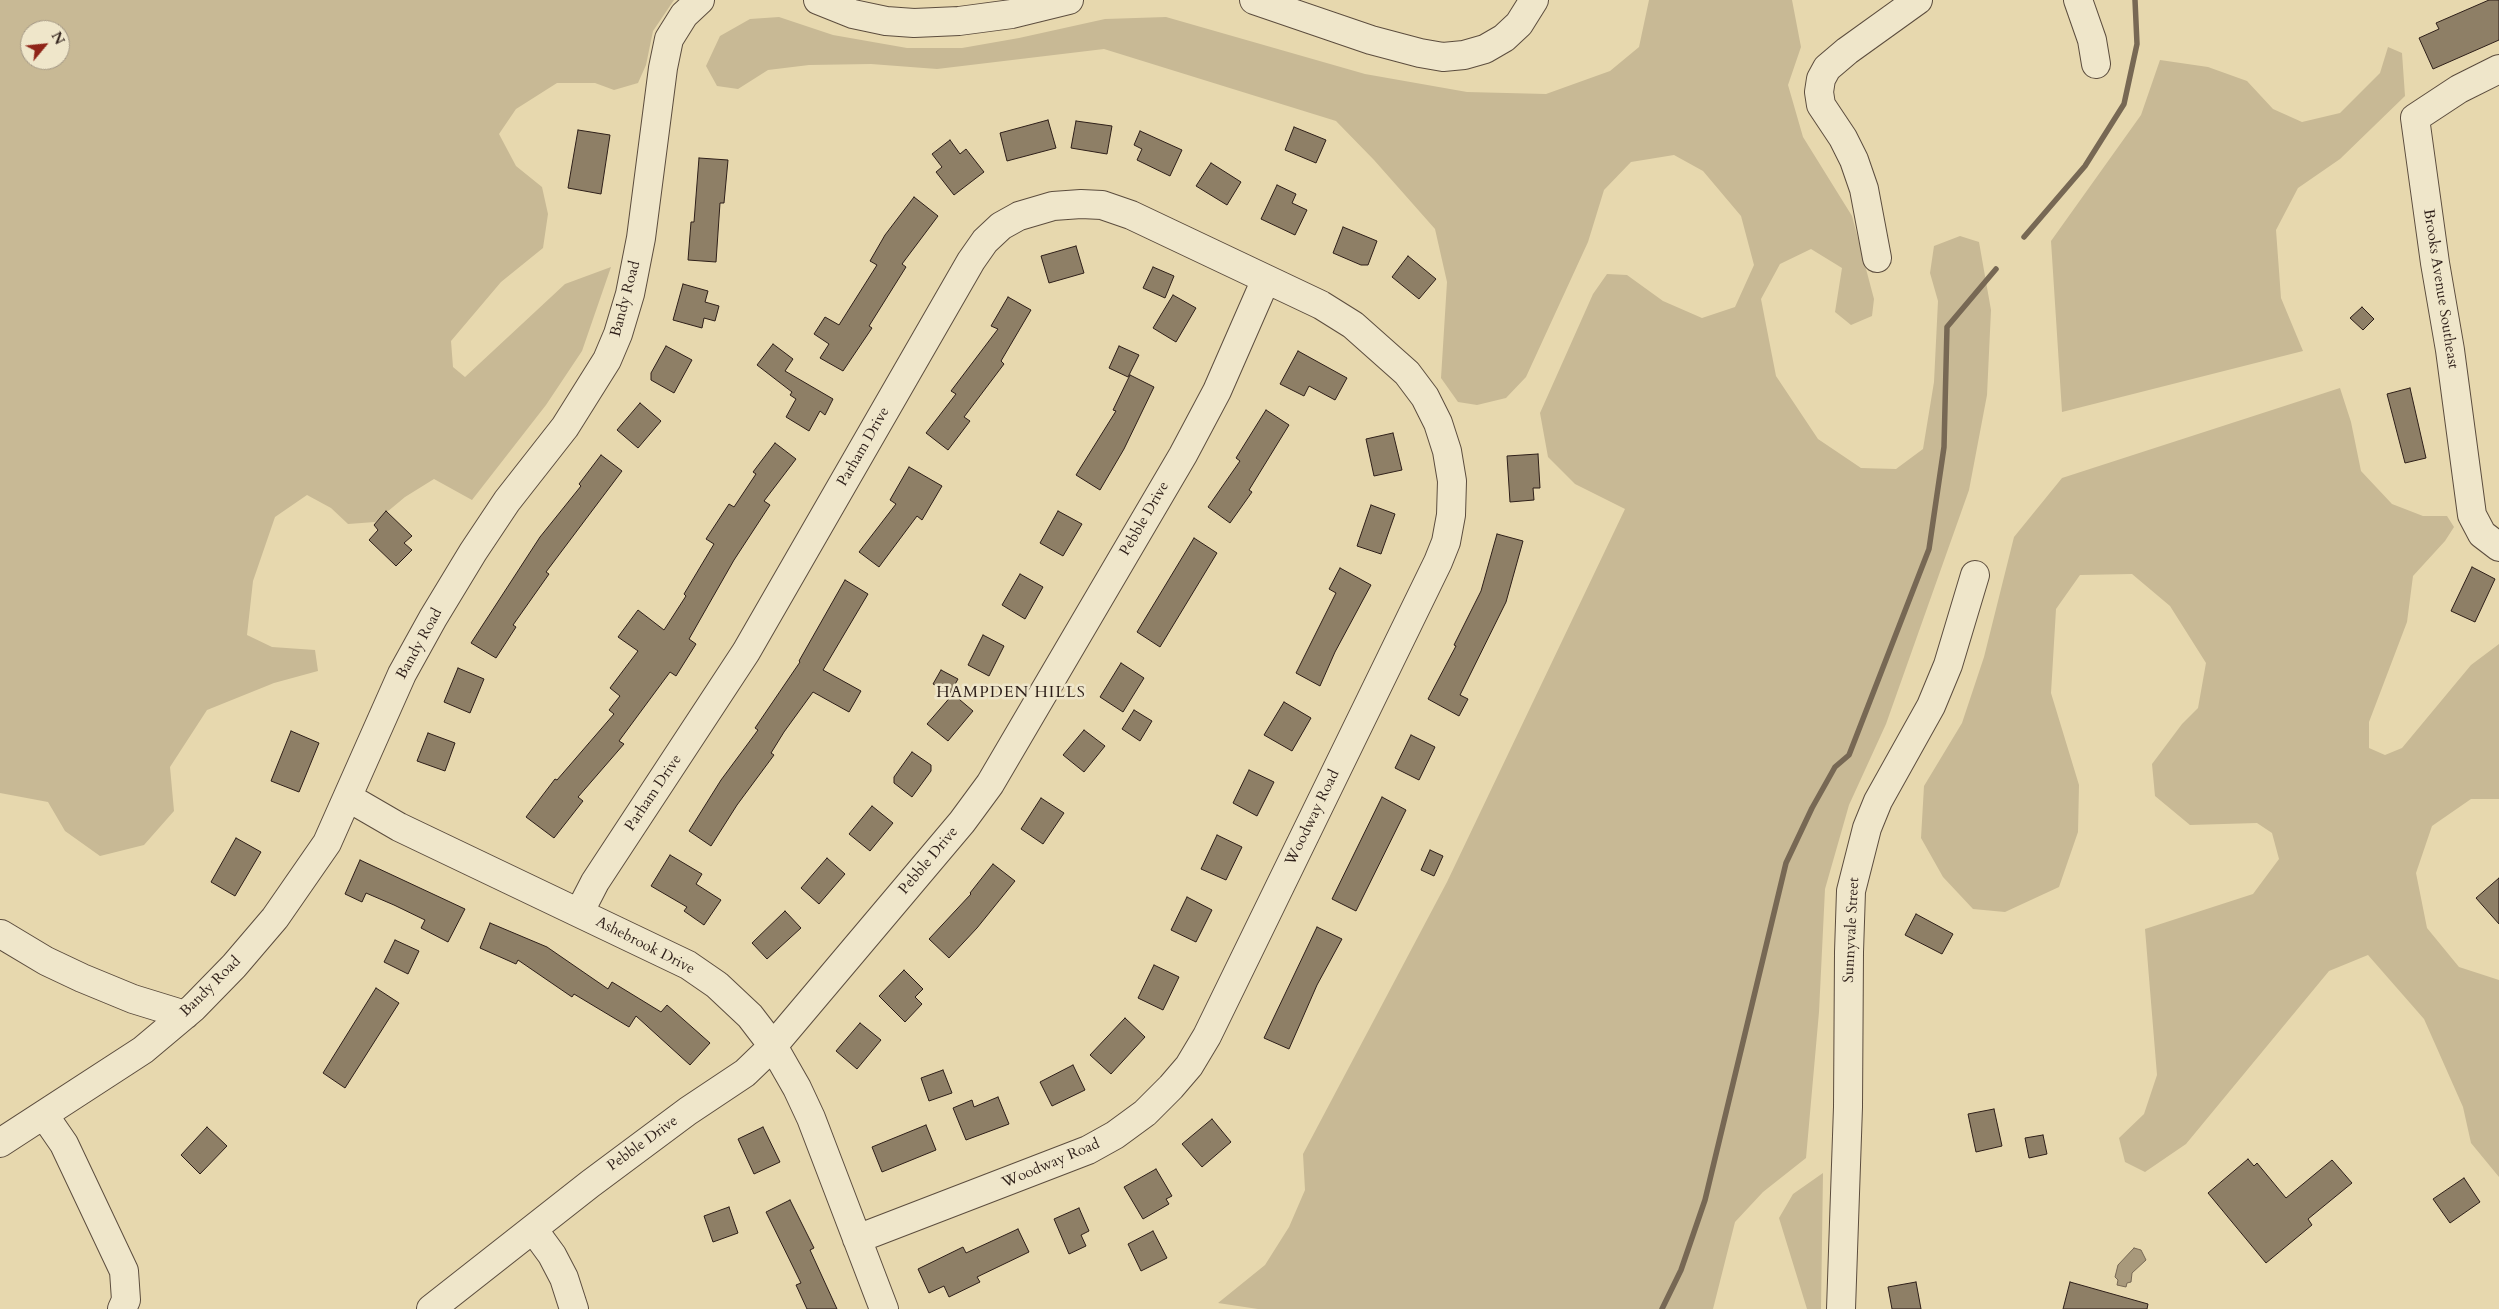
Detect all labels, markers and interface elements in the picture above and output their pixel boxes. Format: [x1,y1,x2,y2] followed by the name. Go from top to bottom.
[20,20,70,70] north arrow
[47,28,69,48] text: N
[2418,208,2462,370] street label: Brooks Avenue Southeast
[607,259,645,339] street label: Bandy Road
[834,404,894,490] street label: Parham Drive
[1117,479,1173,559] street label: Pebble Drive
[393,605,447,683] street label: Bandy Road
[935,683,1087,703] district label: HAMPDEN HILLS
[622,751,686,835] street label: Parham Drive
[1282,767,1344,869] street label: Woodway Road
[896,824,962,898] street label: Pebble Drive
[1840,877,1864,983] street label: Sunnyvale Street
[592,913,698,979] street label: Ashebrook Drive
[177,953,245,1021] street label: Bandy Road
[604,1112,682,1176] street label: Pebble Drive
[1000,1135,1102,1193] street label: Woodway Road

